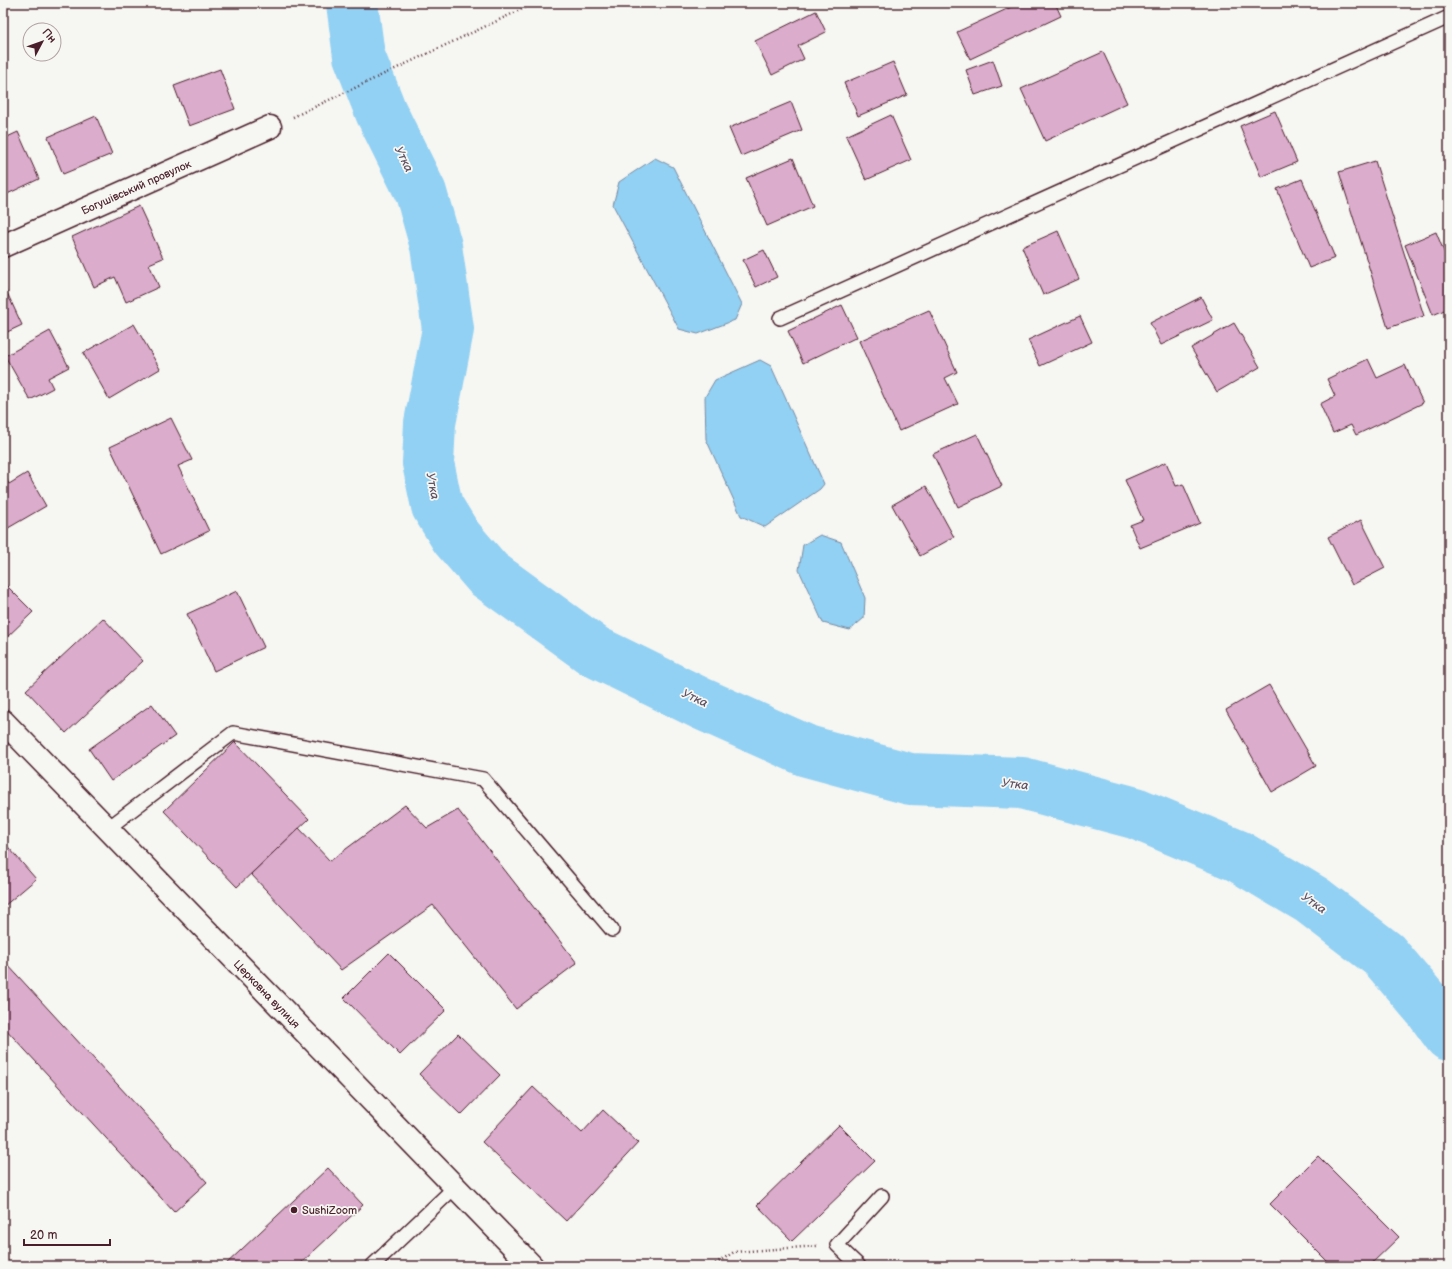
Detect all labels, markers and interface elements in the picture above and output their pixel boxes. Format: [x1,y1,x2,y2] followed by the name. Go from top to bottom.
[22,22,62,62] north arrow
[39,26,59,46] text: Пн
[391,144,416,175] water label: Утка
[79,157,193,218] street label: Богушівський провулок
[423,471,442,501] water label: Утка
[679,686,710,711] water label: Утка
[1001,776,1029,793] water label: Утка
[1298,890,1329,917] water label: Утка
[231,958,302,1031] street label: Церковна вулиця
[302,1204,357,1217] place label: SushiZoom
[289,1205,299,1215] marker: SushiZoom
[24,1221,110,1247] scale bar
[30,1228,57,1243] text: 20 m

